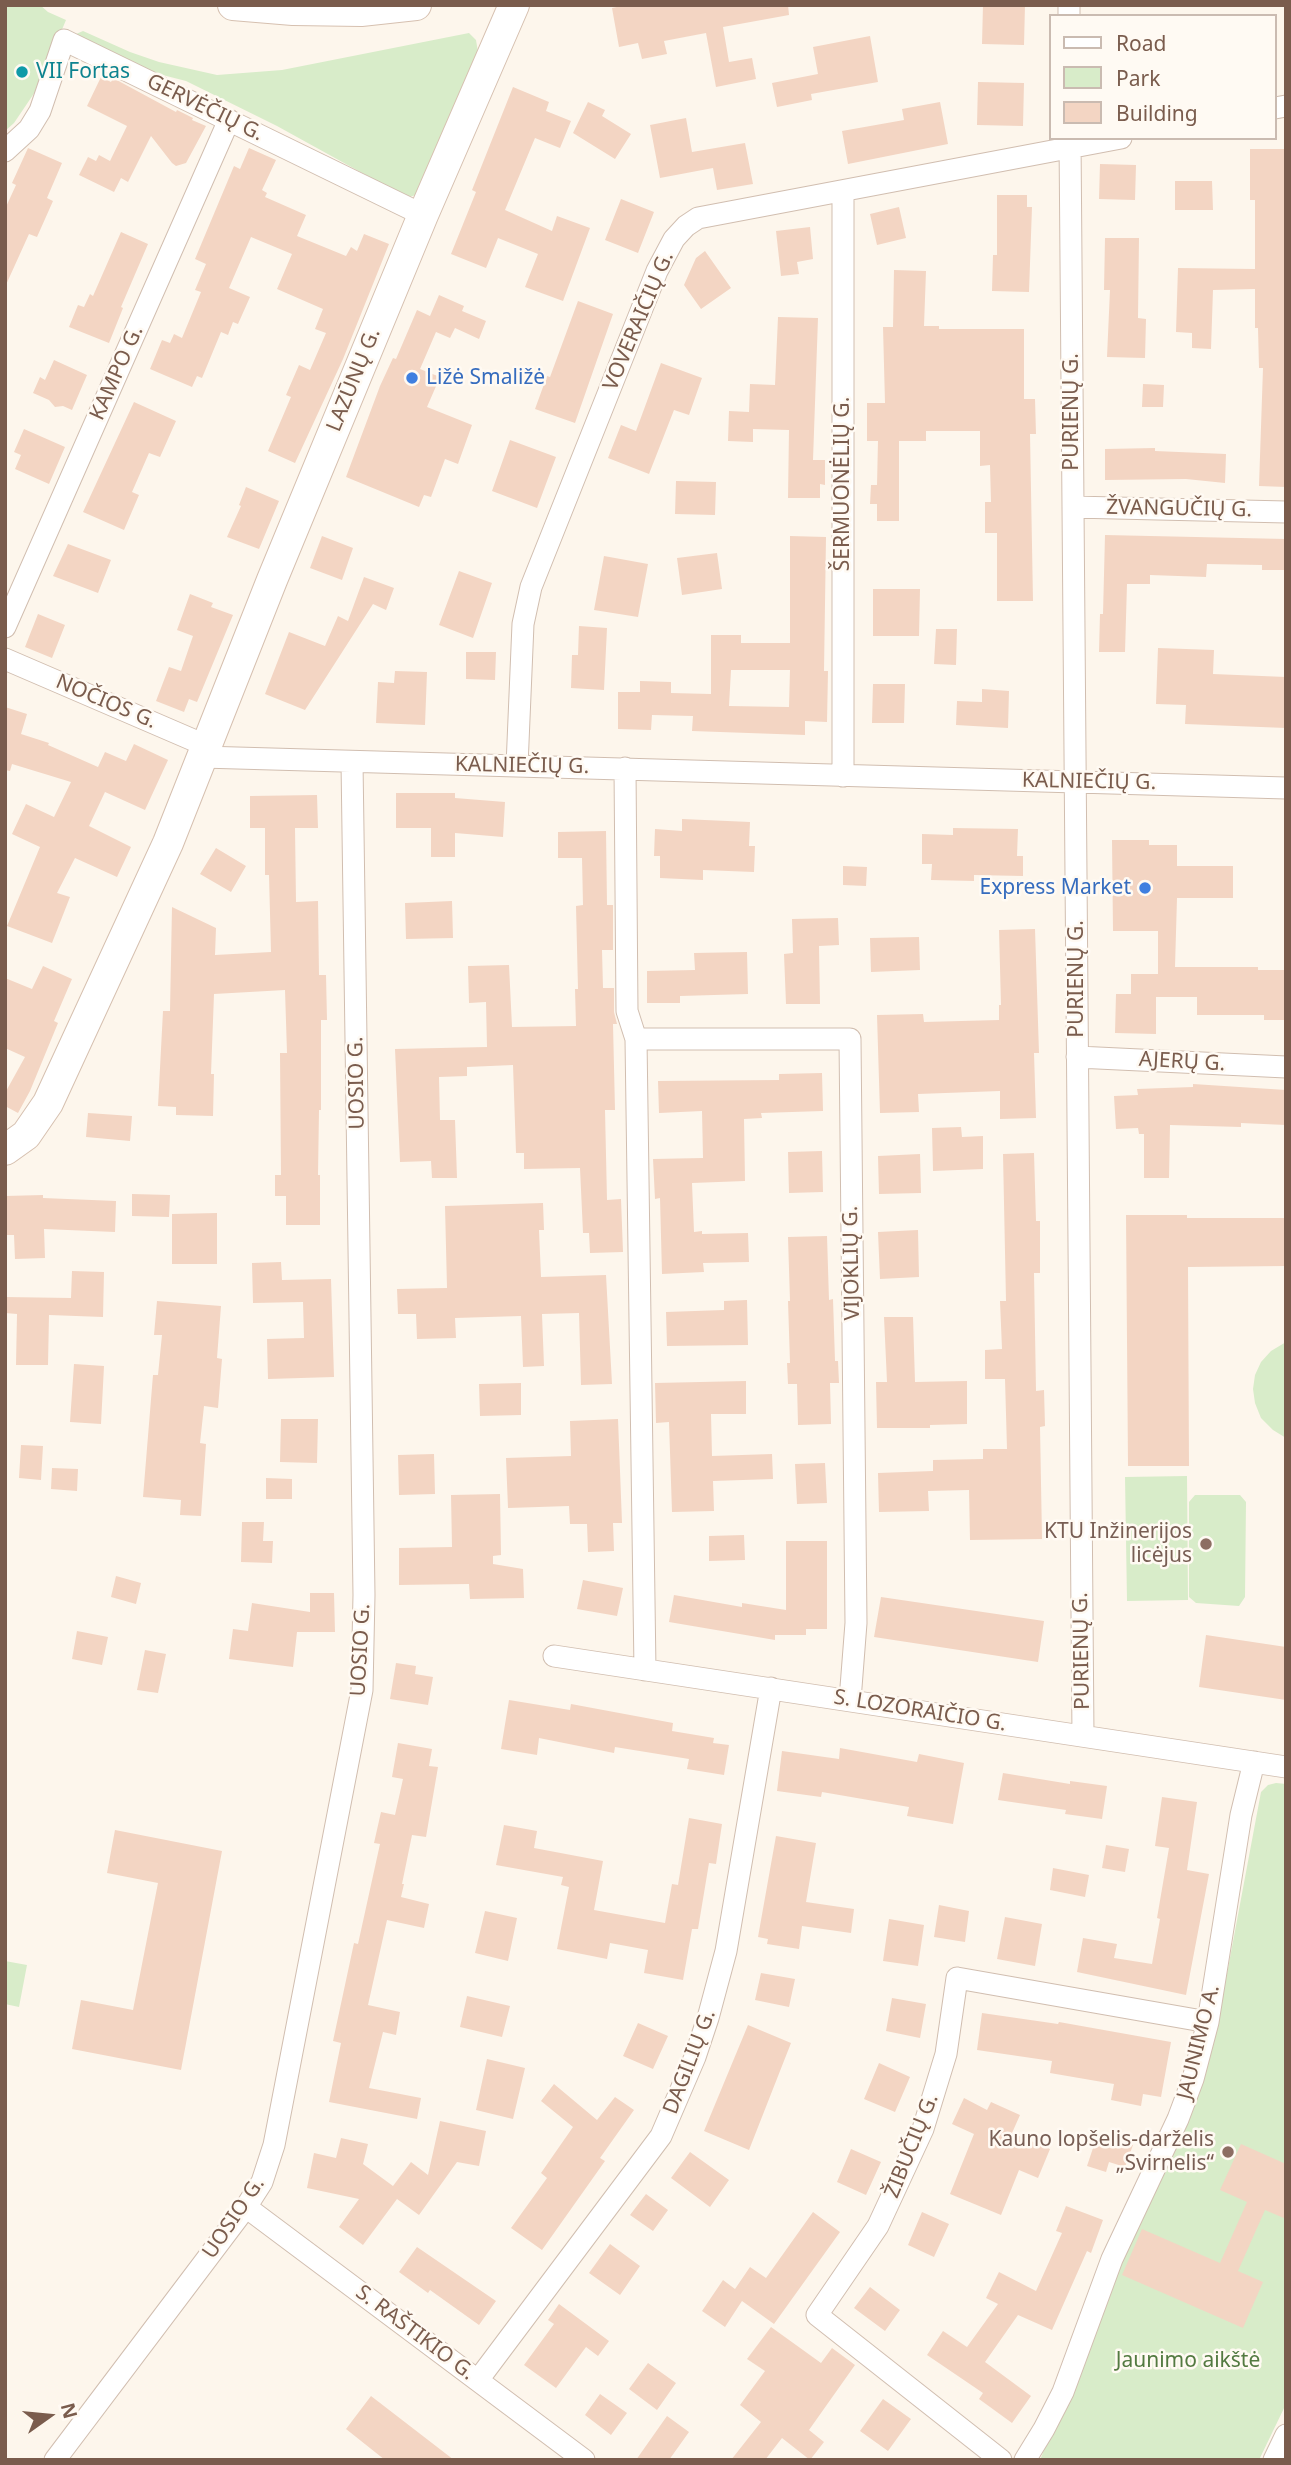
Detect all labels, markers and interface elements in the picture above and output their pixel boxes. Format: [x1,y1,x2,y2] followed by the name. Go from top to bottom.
[1050,14,1277,140] legend
[1116,29,1166,57] text: Road
[36,59,130,85] place label: VII Fortas
[14,64,30,80] marker: VII Fortas
[1116,64,1160,92] text: Park
[143,69,267,147] street label: GERVĖČIŲ G.
[1116,99,1198,127] text: Building
[598,248,680,394] street label: VOVERAIČIŲ G.
[85,322,149,424] street label: KAMPO G.
[322,325,386,435] street label: LAZŪNŲ G.
[1059,353,1085,471] street label: PURIENŲ G.
[426,365,545,391] place label: Ližė Smaližė
[404,370,420,386] marker: Ližė Smaližė
[830,397,856,571] street label: ŠERMUONĖLIŲ G.
[1106,495,1252,523] street label: ŽVANGUČIŲ G.
[52,669,160,735] street label: NOČIOS G.
[455,752,589,780] street label: KALNIEČIŲ G.
[1022,768,1156,796] street label: KALNIEČIŲ G.
[979,875,1131,901] place label: Express Market
[1137,880,1153,896] marker: Express Market
[1064,920,1090,1038] street label: PURIENŲ G.
[344,1036,370,1130] street label: UOSIO G.
[1138,1047,1226,1077] street label: AJERŲ G.
[838,1205,866,1321] street label: VIJOKLIŲ G.
[1044,1519,1192,1569] place label: KTU Inžinerijos licėjus
[1198,1536,1214,1552] marker: KTU Inžinerijos licėjus
[1068,1592,1096,1710] street label: PURIENŲ G.
[346,1603,376,1697] street label: UOSIO G.
[832,1685,1008,1737] street label: S. LOZORAIČIO G.
[1173,1982,1225,2102] street label: JAUNIMO A.
[658,2006,722,2118] street label: DAGILIŲ G.
[880,2090,944,2202] street label: ŽIBUČIŲ G.
[989,2127,1214,2177] place label: Kauno lopšelis-darželis „Svirnelis“
[1220,2144,1236,2160] marker: Kauno lopšelis-darželis „Svirnelis“
[198,2172,270,2264] street label: UOSIO G.
[351,2280,479,2386] street label: S. RAŠTIKIO G.
[1116,2348,1260,2374] park label: Jaunimo aikštė
[14,2381,84,2451] north arrow
[55,2400,84,2421] text: N

